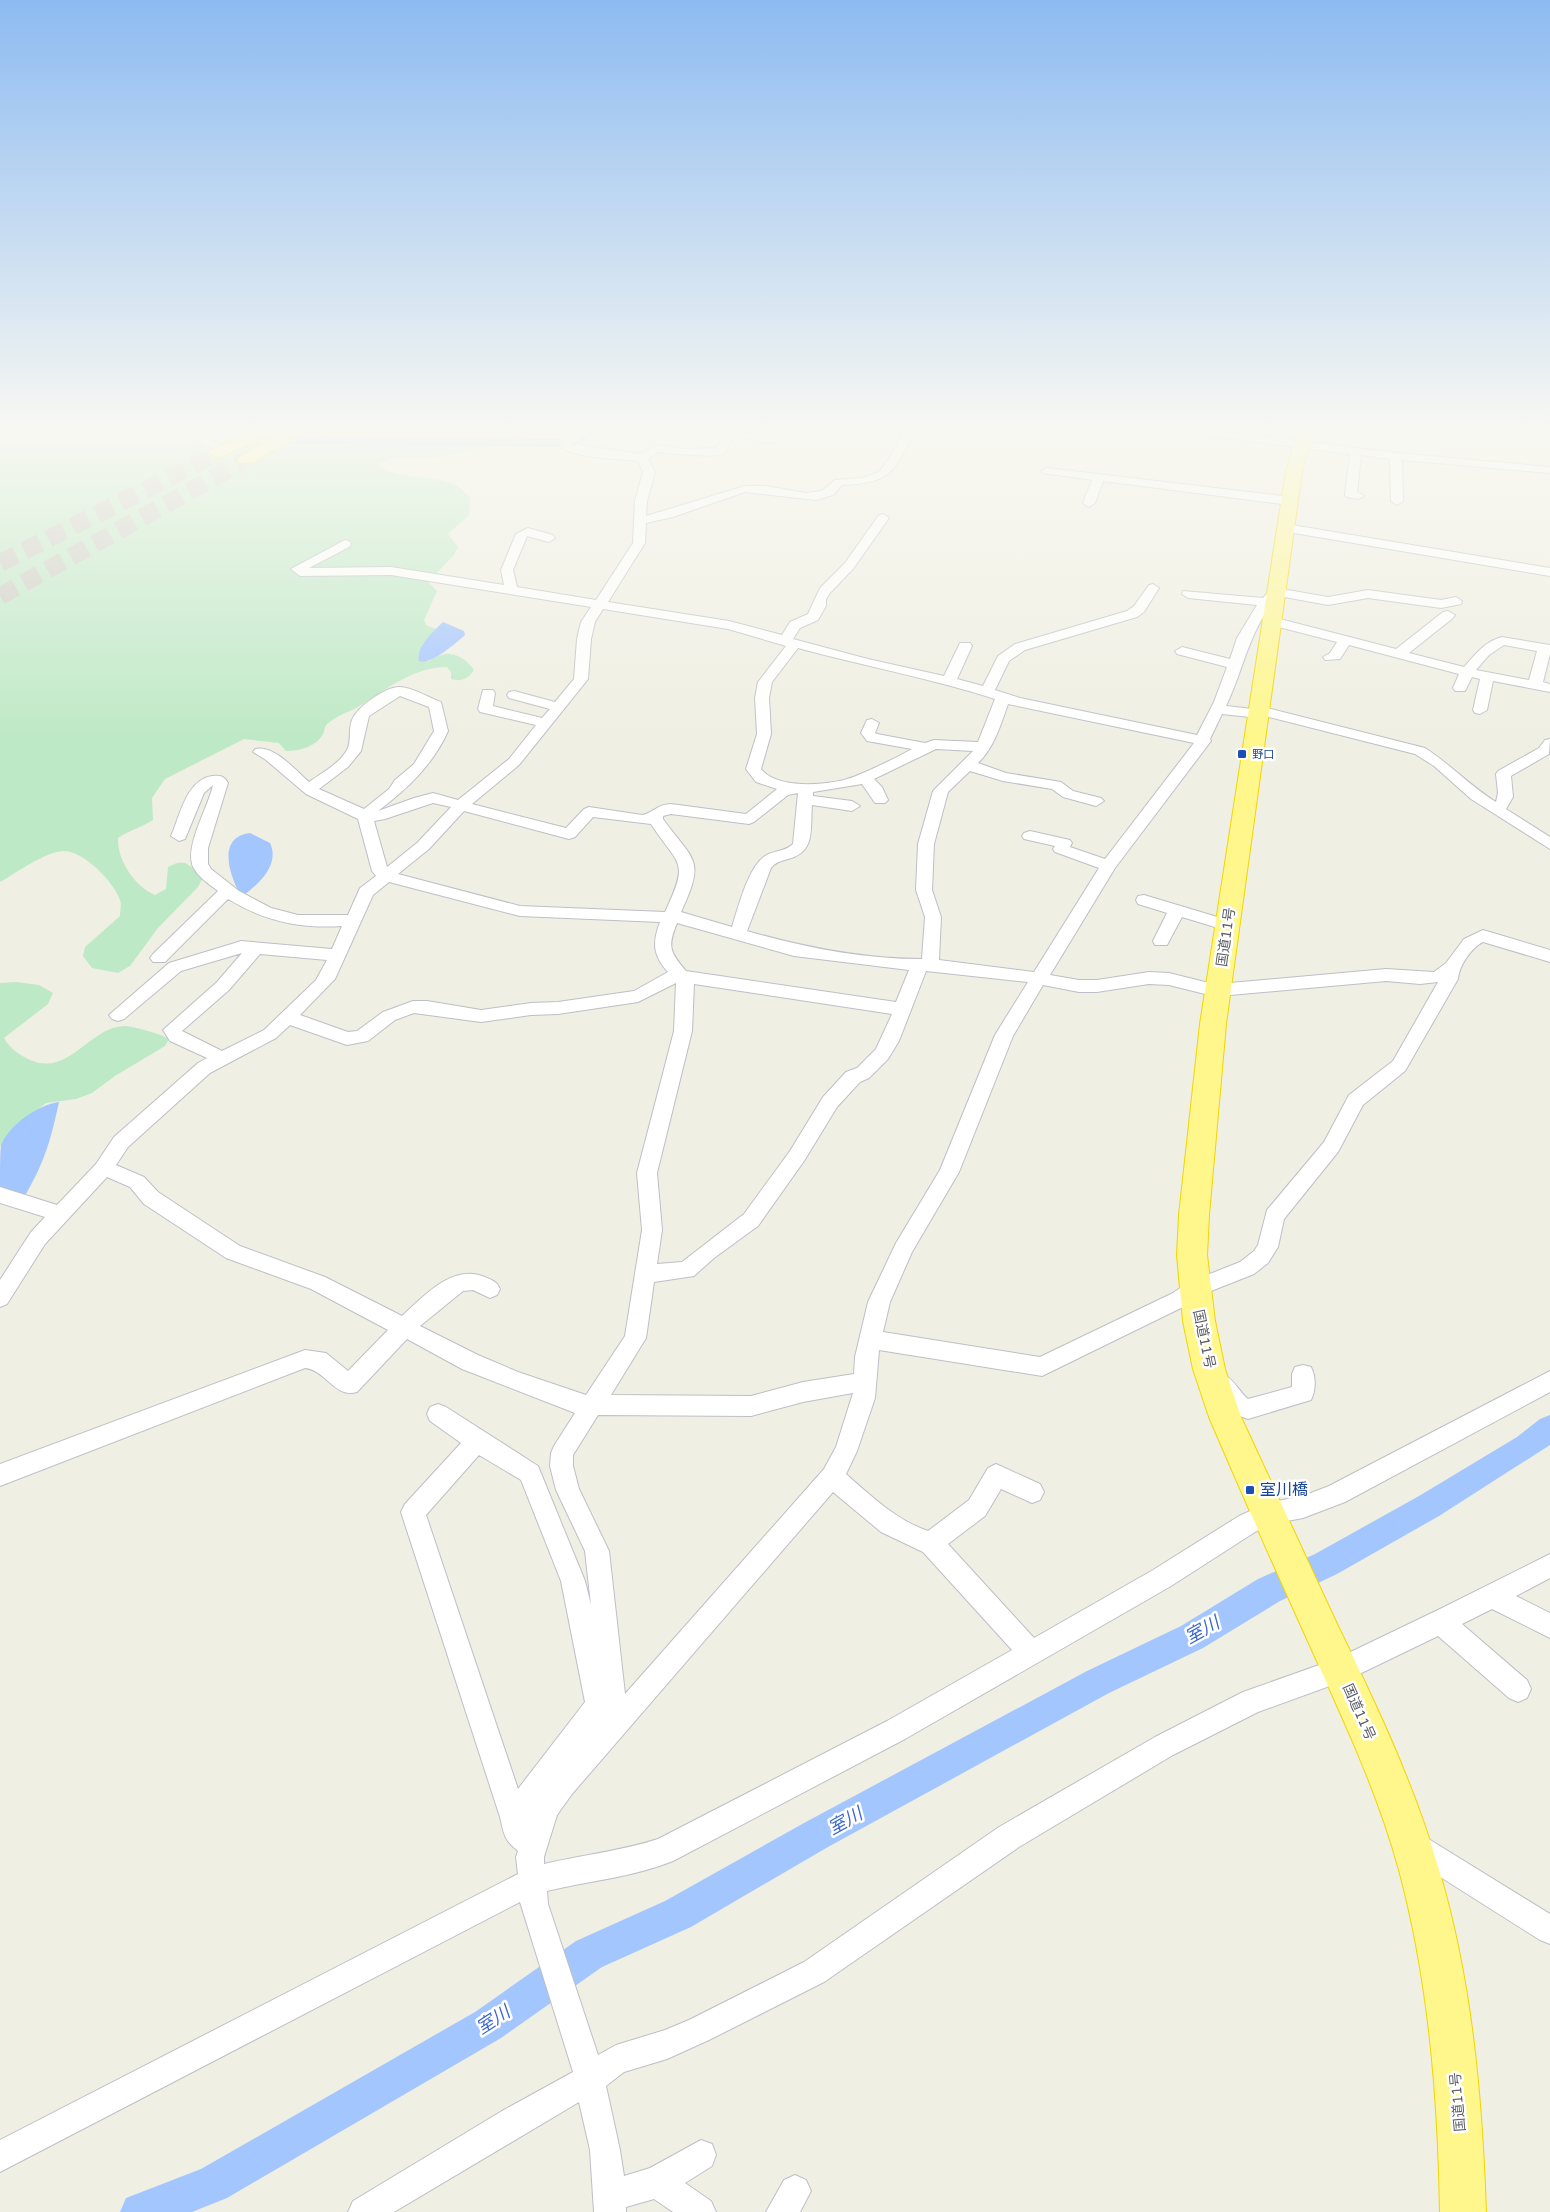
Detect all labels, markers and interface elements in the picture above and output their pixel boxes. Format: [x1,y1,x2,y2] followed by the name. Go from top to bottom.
[1236,748,1248,760] marker: 野口
[1252,748,1274,761] place label: 野口
[1213,906,1239,968] street label: 国道11号
[1189,1308,1219,1370] street label: 国道11号
[1260,1480,1308,1500] place label: 室川橋
[1244,1484,1256,1496] marker: 室川橋
[1181,1611,1225,1648] water label: 室川
[1339,1681,1379,1743] street label: 国道11号
[824,1802,868,1839] water label: 室川
[472,2000,516,2039] water label: 室川
[1447,2072,1469,2132] street label: 国道11号

